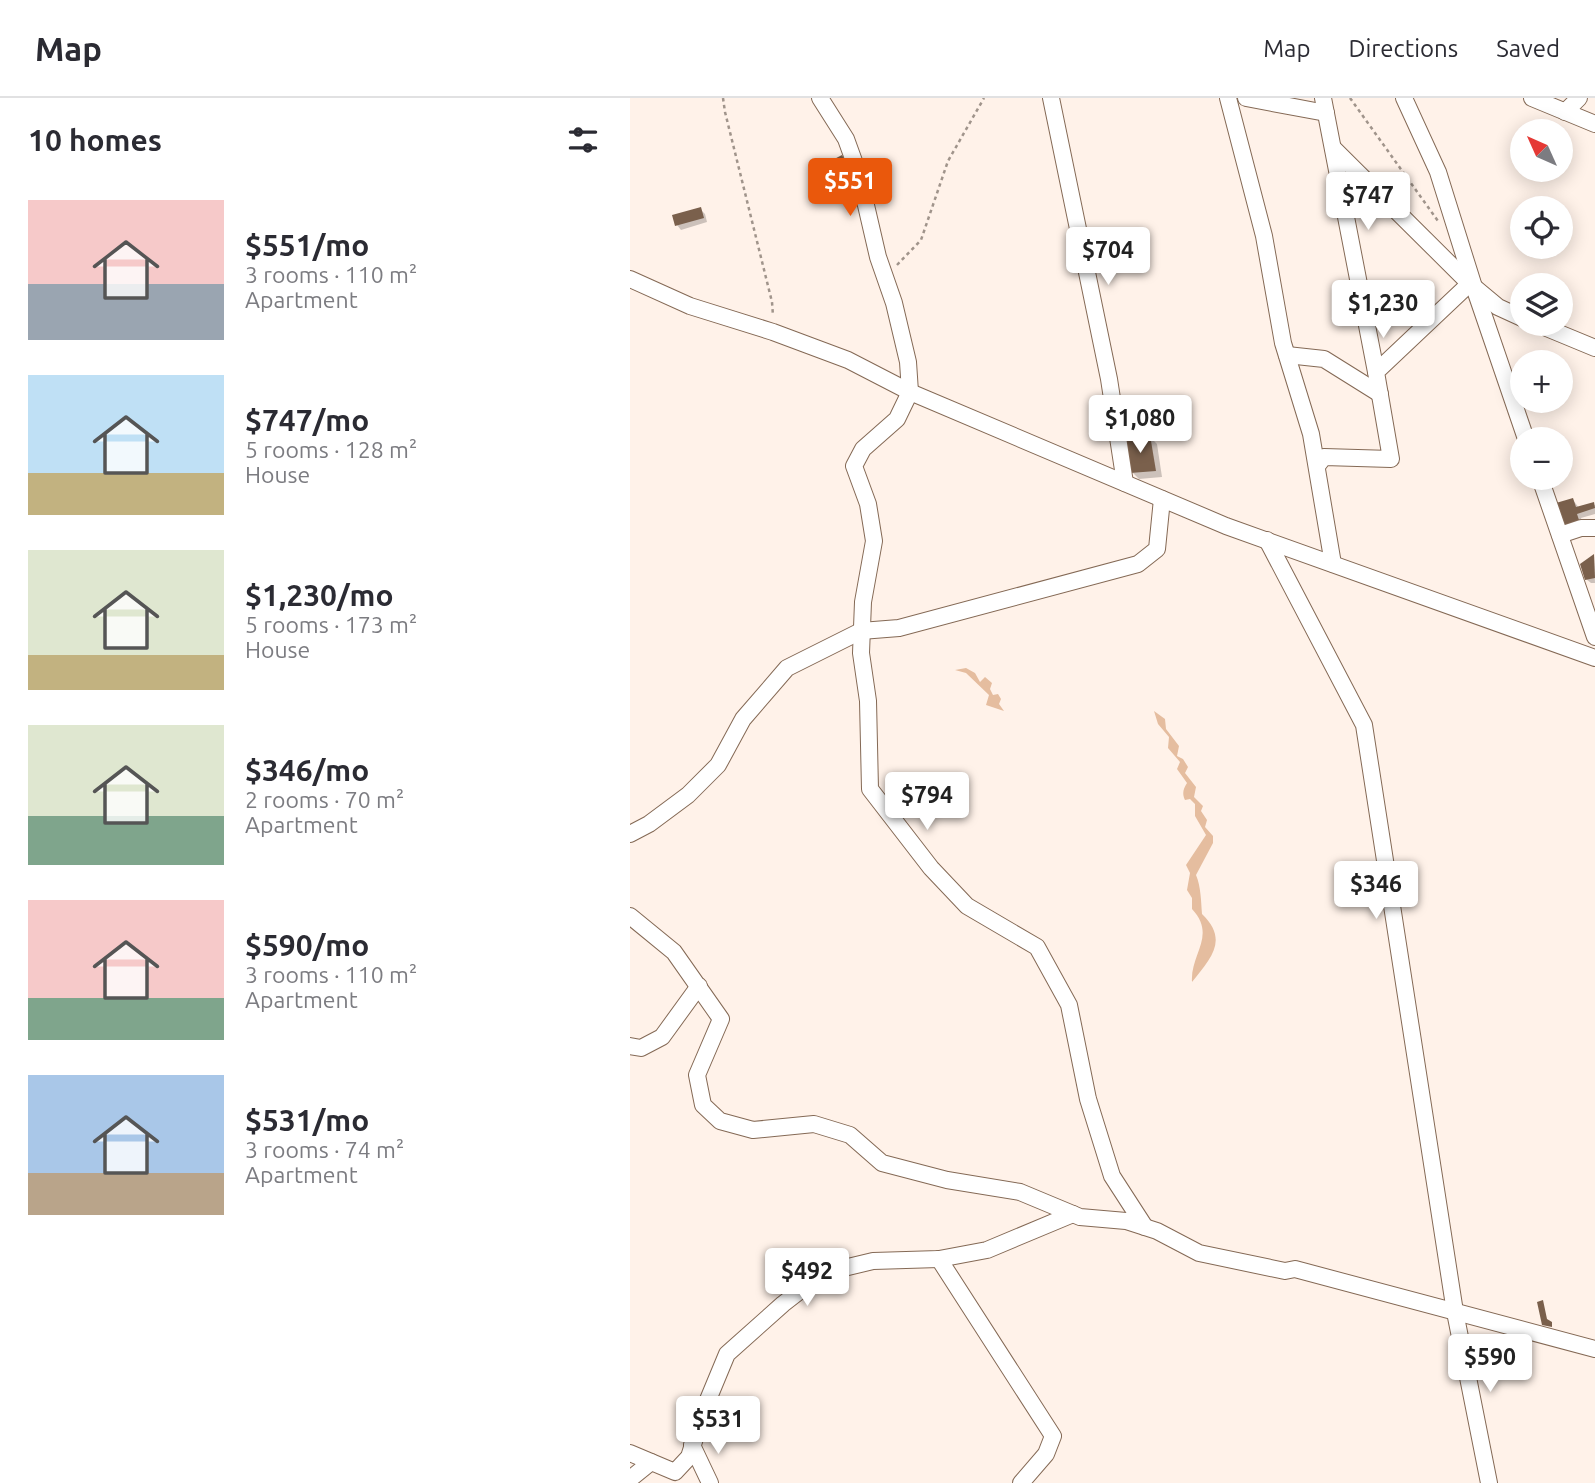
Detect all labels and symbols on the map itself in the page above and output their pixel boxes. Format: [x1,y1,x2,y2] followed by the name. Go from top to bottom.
[1510,119,1573,182] north arrow
[809,158,891,218] pin: $551
[1327,172,1409,232] pin: $747
[1067,228,1149,287] pin: $704
[1326,280,1440,340] pin: $1,230
[1083,396,1197,455] pin: $1,080
[886,772,968,832] pin: $794
[1335,862,1417,921] pin: $346
[766,1248,848,1308] pin: $492
[1449,1334,1531,1394] pin: $590
[677,1396,759,1456] pin: $531

